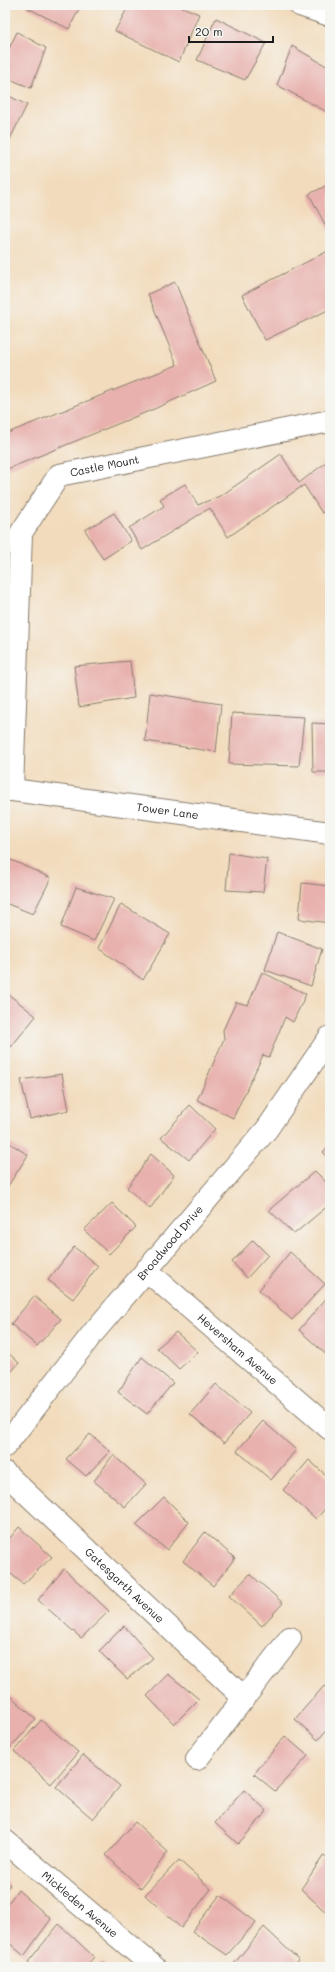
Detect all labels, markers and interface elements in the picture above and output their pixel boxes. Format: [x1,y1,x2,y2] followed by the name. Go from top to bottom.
[189,18,273,44] scale bar
[195,23,223,39] text: 20 m
[69,451,141,480] street label: Castle Mount
[136,799,200,822] street label: Tower Lane
[133,1202,206,1283] street label: Broadwood Drive
[195,1310,281,1388] street label: Heversham Avenue
[82,1544,168,1626] street label: Gatesgarth Avenue
[39,1867,122,1941] street label: Mickleden Avenue

